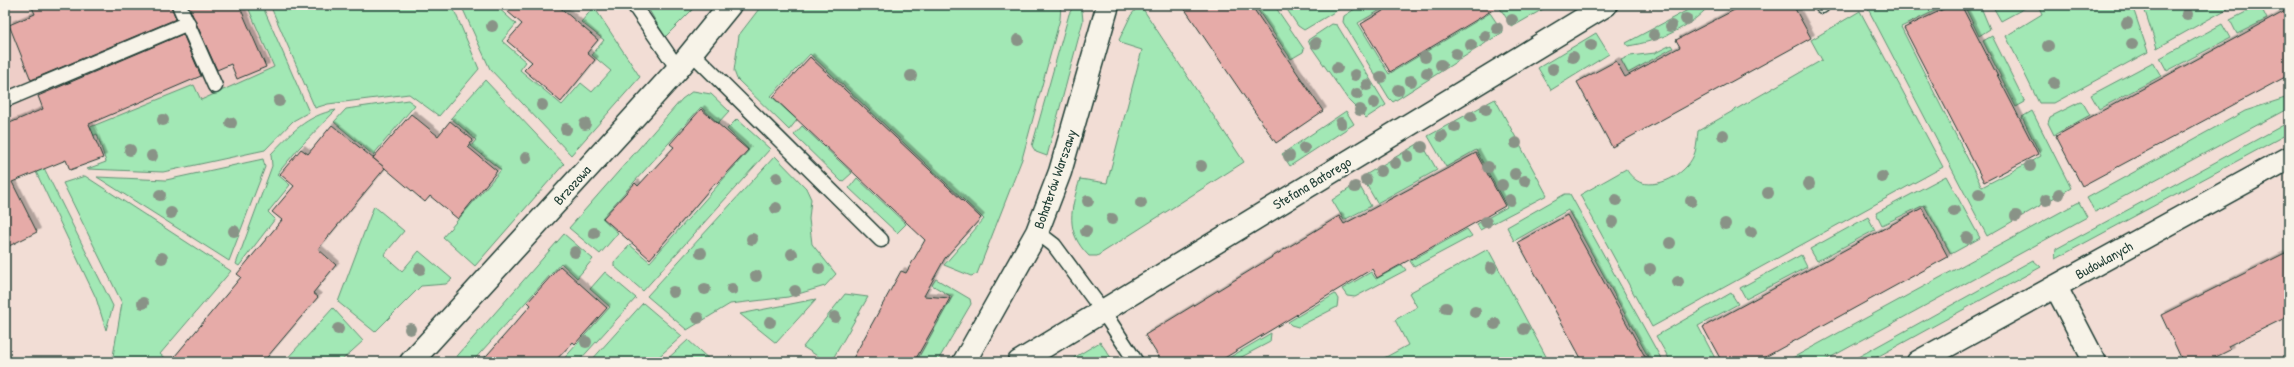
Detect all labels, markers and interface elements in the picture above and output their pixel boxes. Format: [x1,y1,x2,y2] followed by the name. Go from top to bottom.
[1029,127,1081,231] street label: Bohaterów Warszawy
[1269,152,1355,214] street label: Stefana Batorego
[549,160,595,209] street label: Brzozowa
[2072,236,2137,284] street label: Budowlanych

